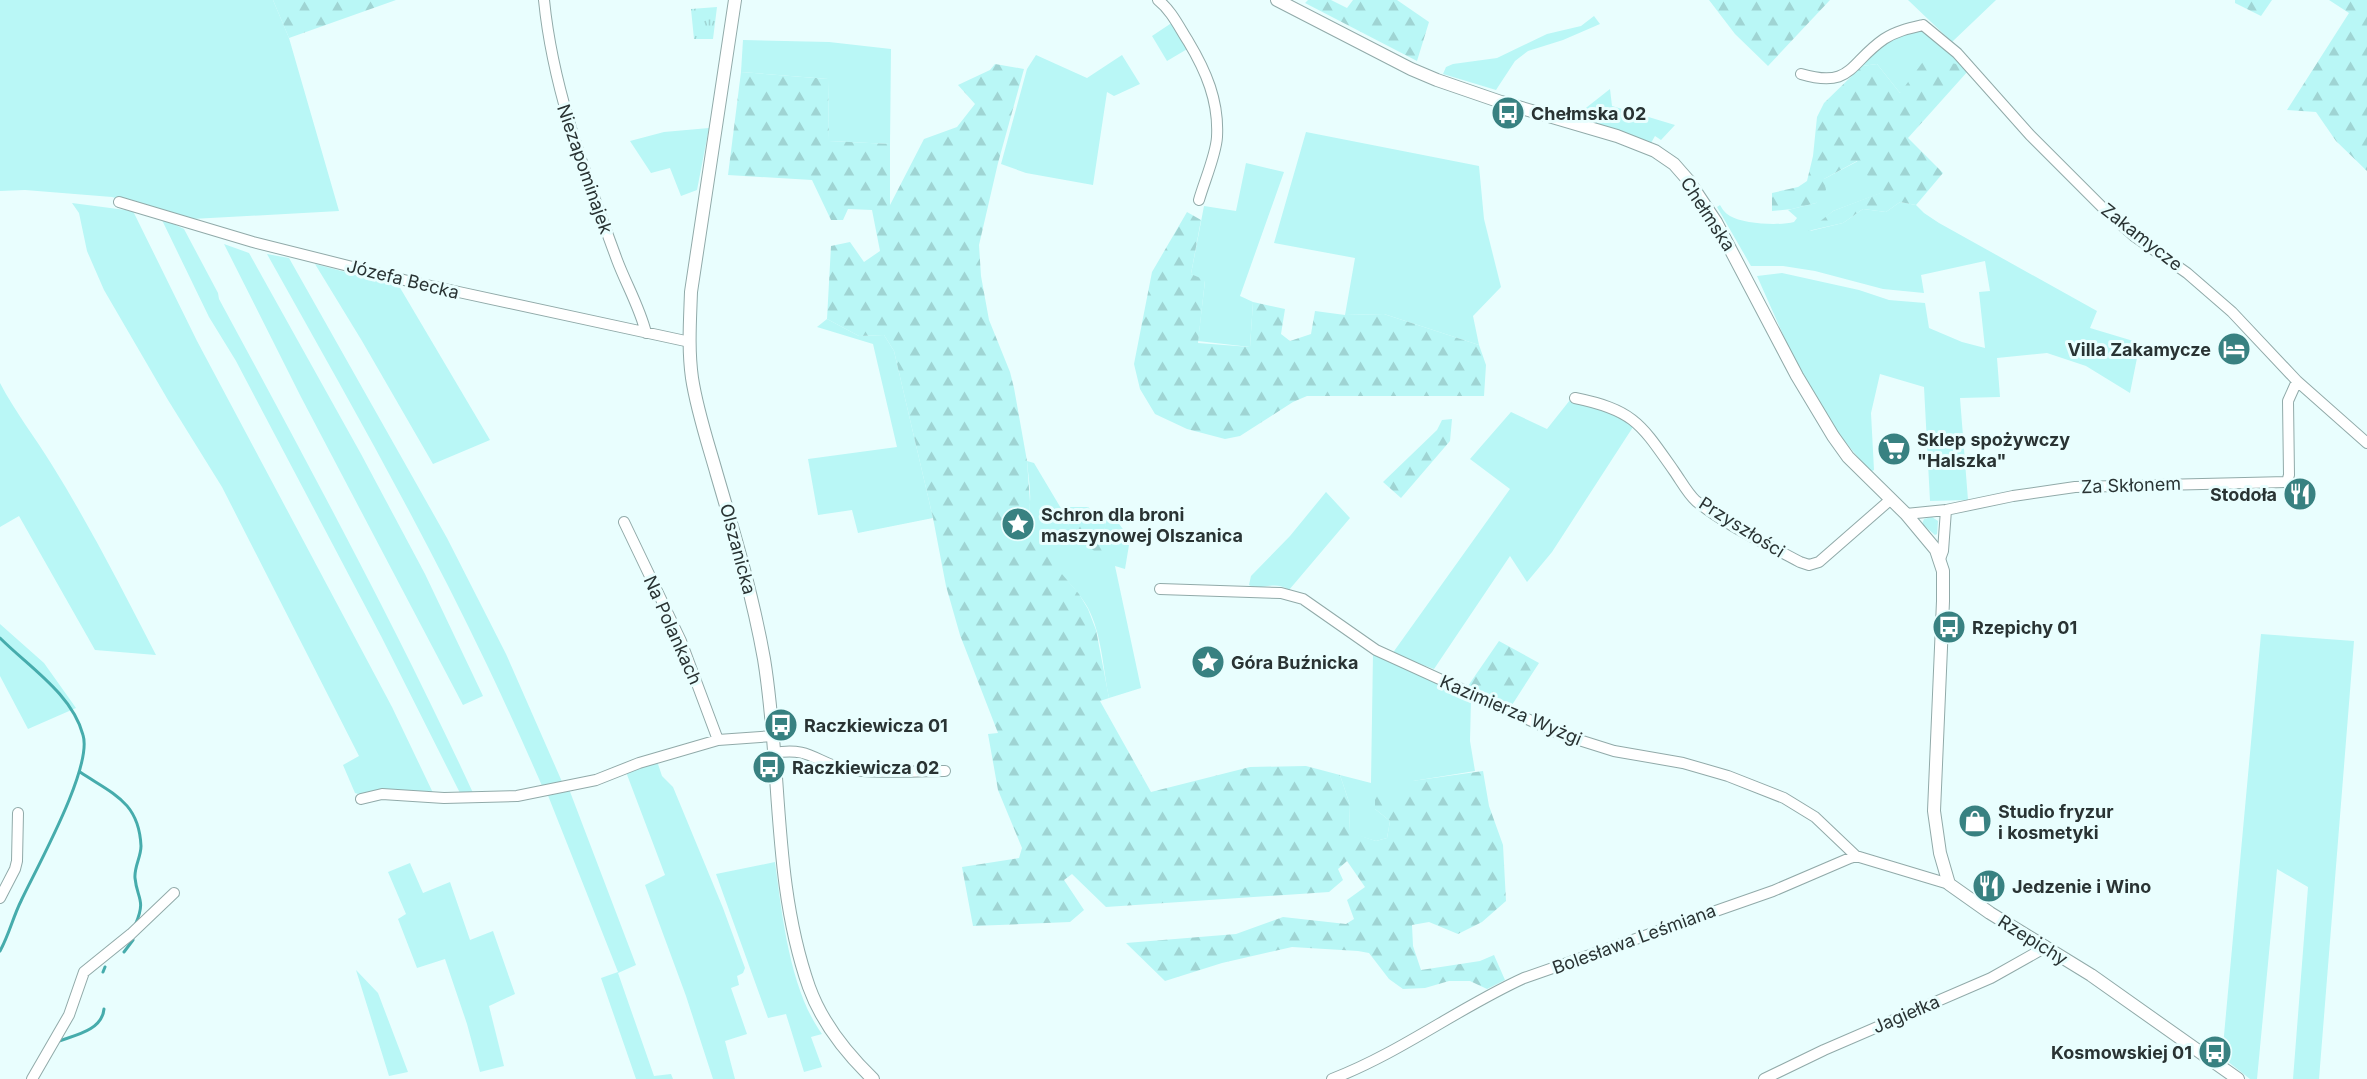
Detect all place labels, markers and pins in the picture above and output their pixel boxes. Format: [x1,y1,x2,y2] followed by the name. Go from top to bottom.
[1490,95,1526,131] bus stop icon: Chełmska 02
[1531,103,1646,124] place label: Chełmska 02
[2216,331,2252,367] hotel icon: Villa Zakamycze
[2067,339,2211,360] place label: Villa Zakamycze
[1917,429,2070,471] place label: Sklep spożywczy "Halszka"
[1876,431,1912,467] supermarket icon: Sklep spożywczy "Halszka"
[2282,476,2318,512] restaurant icon: Stodoła
[2210,484,2277,505] place label: Stodoła
[1041,504,1243,546] place label: Schron dla broni maszynowej Olszanica
[1000,506,1036,542] place icon: Schron dla broni maszynowej Olszanica
[1931,609,1967,645] bus stop icon: Rzepichy 01
[1972,617,2077,638] place label: Rzepichy 01
[1190,644,1226,680] place icon: Góra Buźnicka
[1231,652,1358,673] place label: Góra Buźnicka
[763,707,799,743] bus stop icon: Raczkiewicza 01
[804,715,948,736] place label: Raczkiewicza 01
[751,749,787,785] bus stop icon: Raczkiewicza 02
[792,757,939,778] place label: Raczkiewicza 02
[1998,801,2114,843] place label: Studio fryzur i kosmetyki
[1957,803,1993,839] shop icon: Studio fryzur i kosmetyki
[1971,868,2007,904] restaurant icon: Jedzenie i Wino
[2012,876,2151,897] place label: Jedzenie i Wino
[2197,1034,2233,1070] bus stop icon: Kosmowskiej 01
[2051,1042,2192,1063] place label: Kosmowskiej 01

